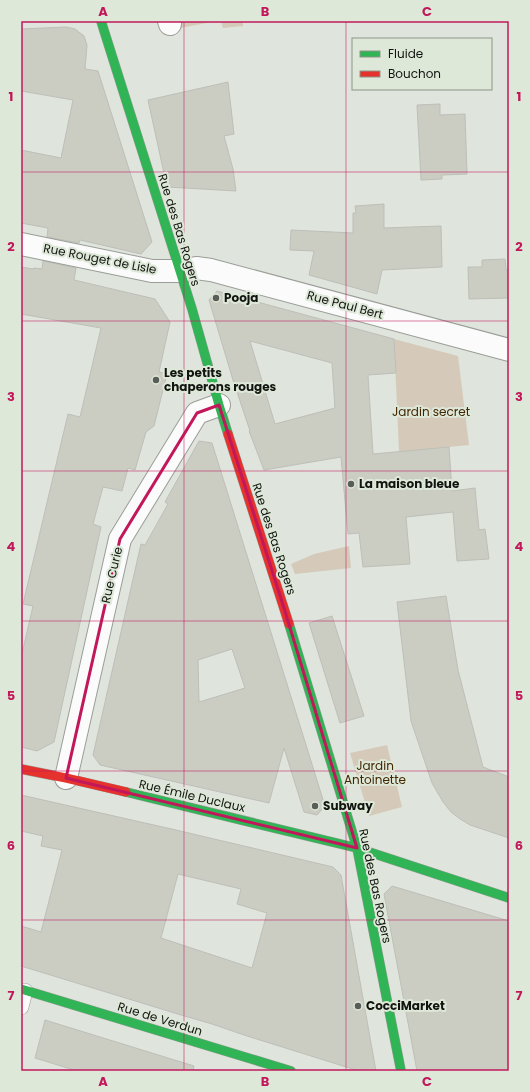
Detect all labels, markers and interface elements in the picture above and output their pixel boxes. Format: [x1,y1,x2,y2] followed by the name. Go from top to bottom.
[98,2,108,21] text: A
[261,2,270,21] text: B
[422,2,432,21] text: C
[352,38,492,90] legend
[388,45,423,62] text: Fluide
[388,65,441,82] text: Bouchon
[9,87,13,106] text: 1
[517,87,521,106] text: 1
[154,171,205,288] street label: Rue des Bas Rogers
[7,237,15,256] text: 2
[515,237,523,256] text: 2
[42,239,158,278] street label: Rue Rouget de Lisle
[305,286,385,323] street label: Rue Paul Bert
[224,289,258,306] place label: Pooja
[211,293,221,303] marker: Pooja
[164,364,277,395] place label: Les petits chaperons rouges
[151,375,161,385] marker: Les petits chaperons rouges
[7,387,15,406] text: 3
[515,387,523,406] text: 3
[392,403,470,420] park label: Jardin secret
[359,475,460,492] place label: La maison bleue
[346,479,356,489] marker: La maison bleue
[248,481,301,597] street label: Rue des Bas Rogers
[7,537,16,556] text: 4
[515,537,524,556] text: 4
[97,545,126,605] street label: Rue Curie
[7,686,15,705] text: 5
[515,686,523,705] text: 5
[344,757,406,788] park label: Jardin Antoinette
[137,775,247,816] street label: Rue Émile Duclaux
[323,797,373,814] place label: Subway
[310,801,320,811] marker: Subway
[355,827,396,945] street label: Rue des Bas Rogers
[7,836,15,855] text: 6
[515,836,523,855] text: 6
[8,986,15,1005] text: 7
[516,986,523,1005] text: 7
[366,997,445,1014] place label: CocciMarket
[116,998,205,1039] street label: Rue de Verdun
[353,1001,363,1011] marker: CocciMarket
[98,1072,108,1091] text: A
[261,1072,270,1091] text: B
[422,1072,432,1091] text: C

